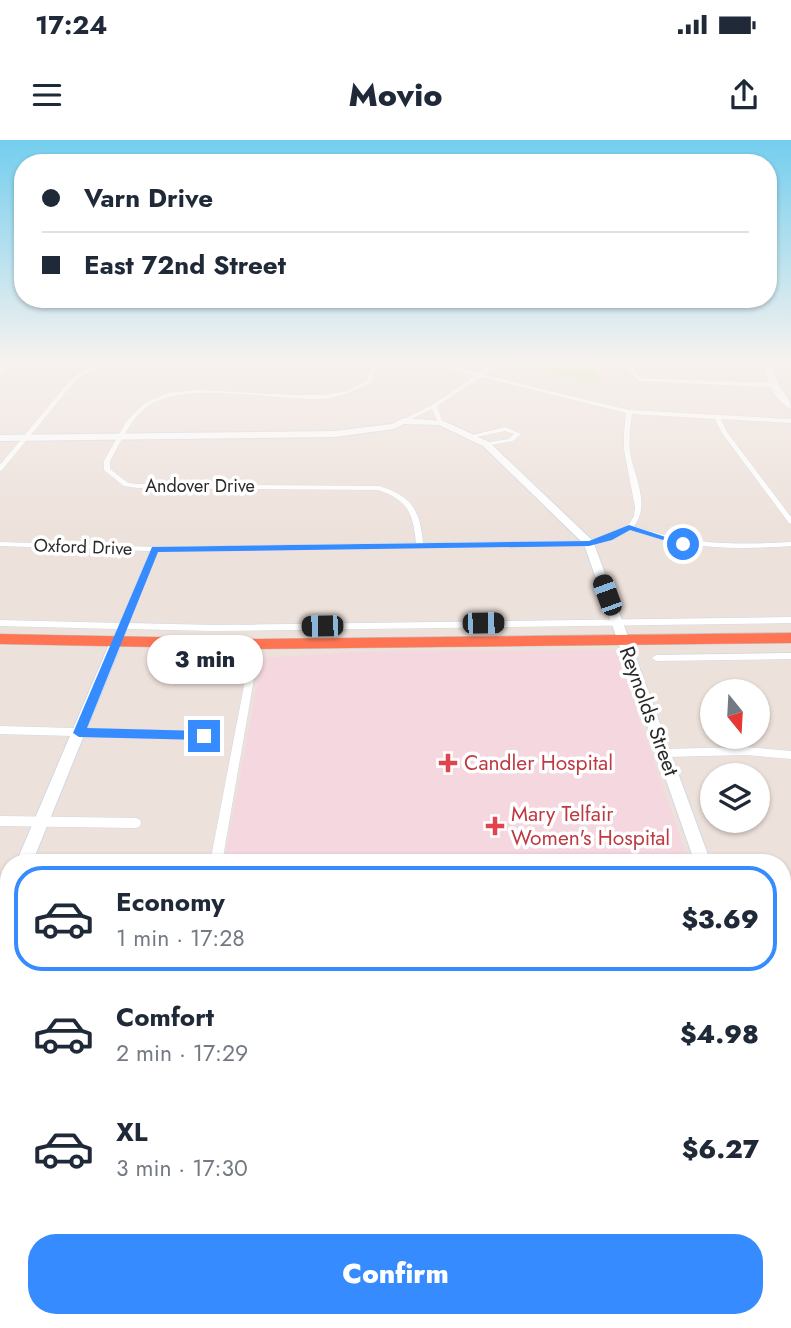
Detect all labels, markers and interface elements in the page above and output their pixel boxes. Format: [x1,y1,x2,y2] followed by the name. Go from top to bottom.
[35,6,108,44] text: 17:24
[348,72,443,118] text: Movio
[28,76,66,114] icon: menu
[725,76,763,114] icon: share
[84,179,213,217] text: Varn Drive
[84,246,286,284] text: East 72nd Street
[145,473,255,499] street label: Andover Drive
[667,528,699,560] route start
[33,532,133,562] street label: Oxford Drive
[590,572,625,618] car
[462,612,505,634] car
[301,615,344,637] car
[146,634,262,684] callout: 3 min
[175,642,235,676] text: 3 min
[612,642,686,780] street label: Reynolds Street
[700,679,770,749] north arrow
[700,679,770,833] map controls
[188,720,220,752] route end
[464,748,613,778] place label: Candler Hospital
[438,753,458,773] marker: Candler Hospital
[700,763,770,833] button: layers
[511,799,670,853] place label: Mary Telfair Women's Hospital
[485,816,505,836] marker: Mary Telfair Women's Hospital
[116,883,225,921] text: Economy
[32,887,95,950] icon: car
[681,900,759,938] text: $3.69
[116,921,245,955] text: 1 min · 17:28
[116,998,214,1036] text: Comfort
[32,1002,95,1065] icon: car
[680,1015,759,1053] text: $4.98
[116,1036,248,1070] text: 2 min · 17:29
[116,1113,148,1151] text: XL
[32,1117,95,1180] icon: car
[682,1130,759,1168] text: $6.27
[116,1151,248,1185] text: 3 min · 17:30
[28,1234,763,1314] button: Confirm

